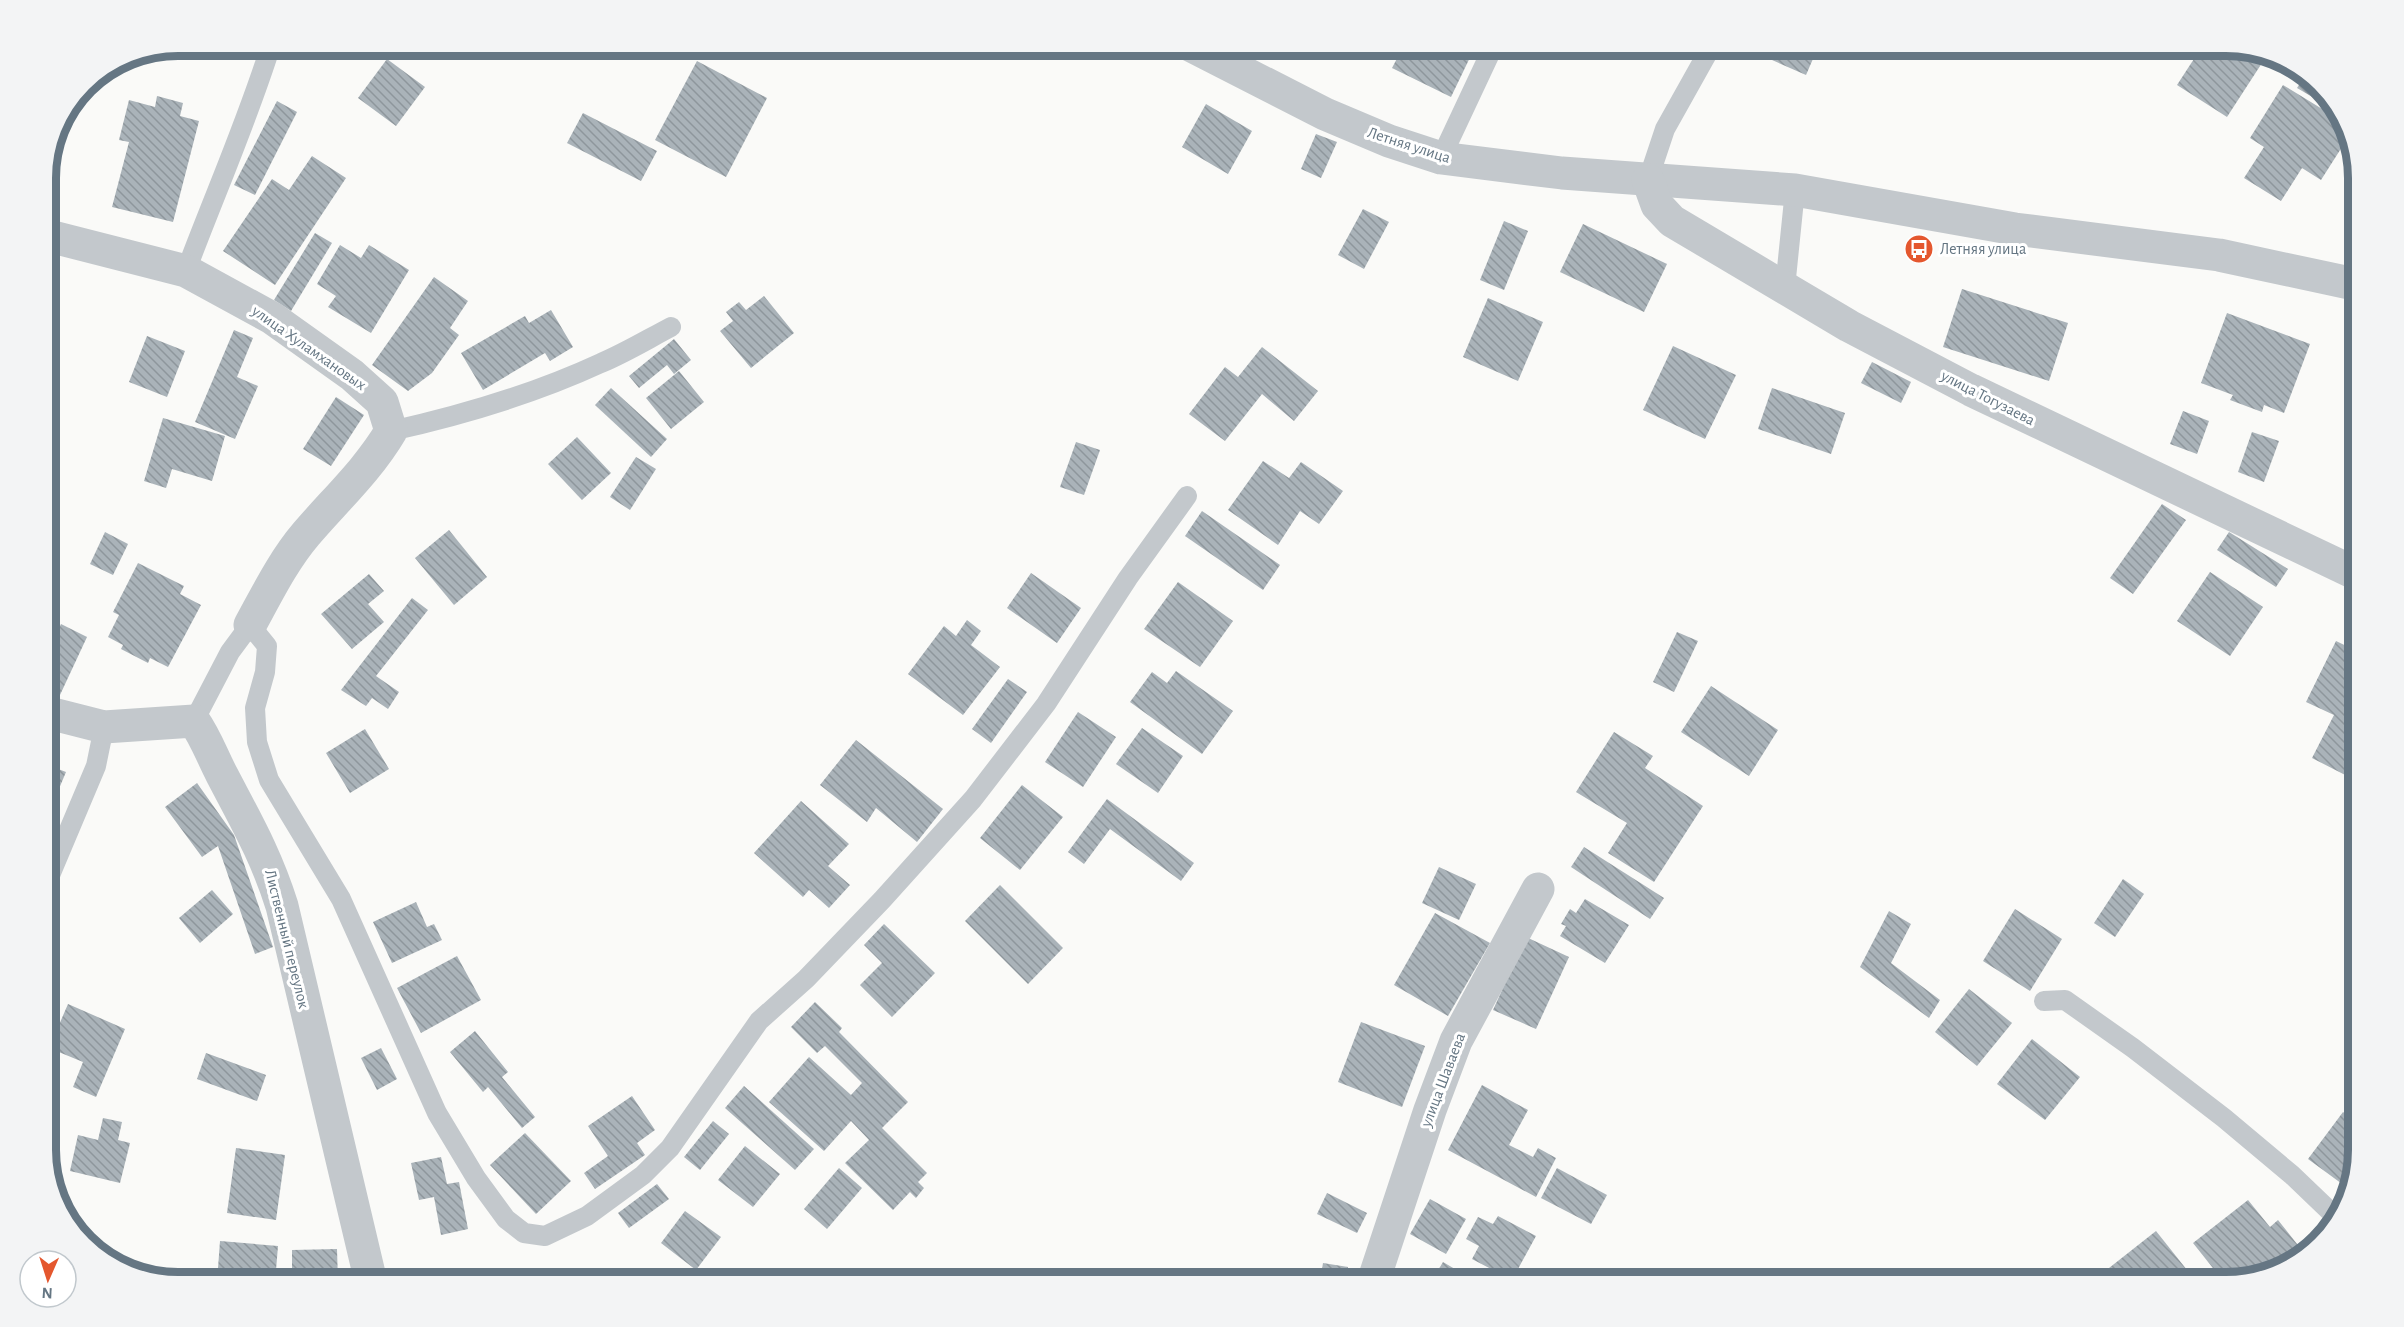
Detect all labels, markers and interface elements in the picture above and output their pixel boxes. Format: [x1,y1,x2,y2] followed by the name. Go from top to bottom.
[1365,124,1452,167] street label: Летняя улица
[1903,233,1935,265] bus stop icon: Летняя улица
[1940,241,2026,258] place label: Летняя улица
[248,302,369,394] street label: улица Хуламхановых
[1937,367,2037,429] street label: улица Тогузаева
[261,868,312,1011] street label: Лиственный переулок
[1417,1031,1469,1130] street label: улица Шаваева
[18,1249,78,1309] north arrow
[41,1285,53,1301] text: N

